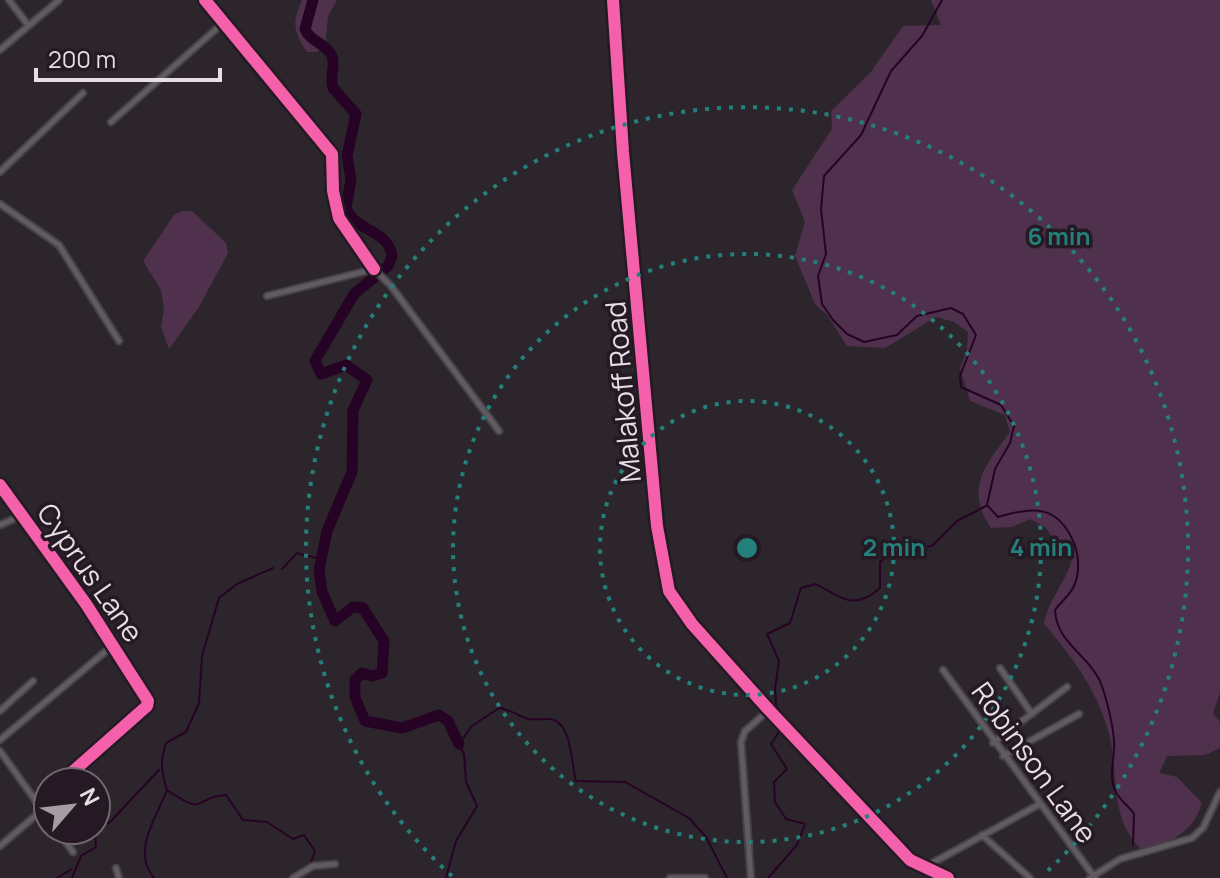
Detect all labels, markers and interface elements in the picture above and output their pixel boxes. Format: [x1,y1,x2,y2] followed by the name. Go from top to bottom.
[36,32,220,82] scale bar
[48,42,116,75] text: 200 m
[1027,219,1091,252] text: 6 min
[595,300,649,484] street label: Malakoff Road
[29,495,153,649] street label: Cyprus Lane
[863,530,925,563] text: 2 min
[1010,530,1072,563] text: 4 min
[733,534,761,562] centre of rings
[964,674,1106,850] street label: Robinson Lane
[32,766,112,846] north arrow
[73,783,107,811] text: N

